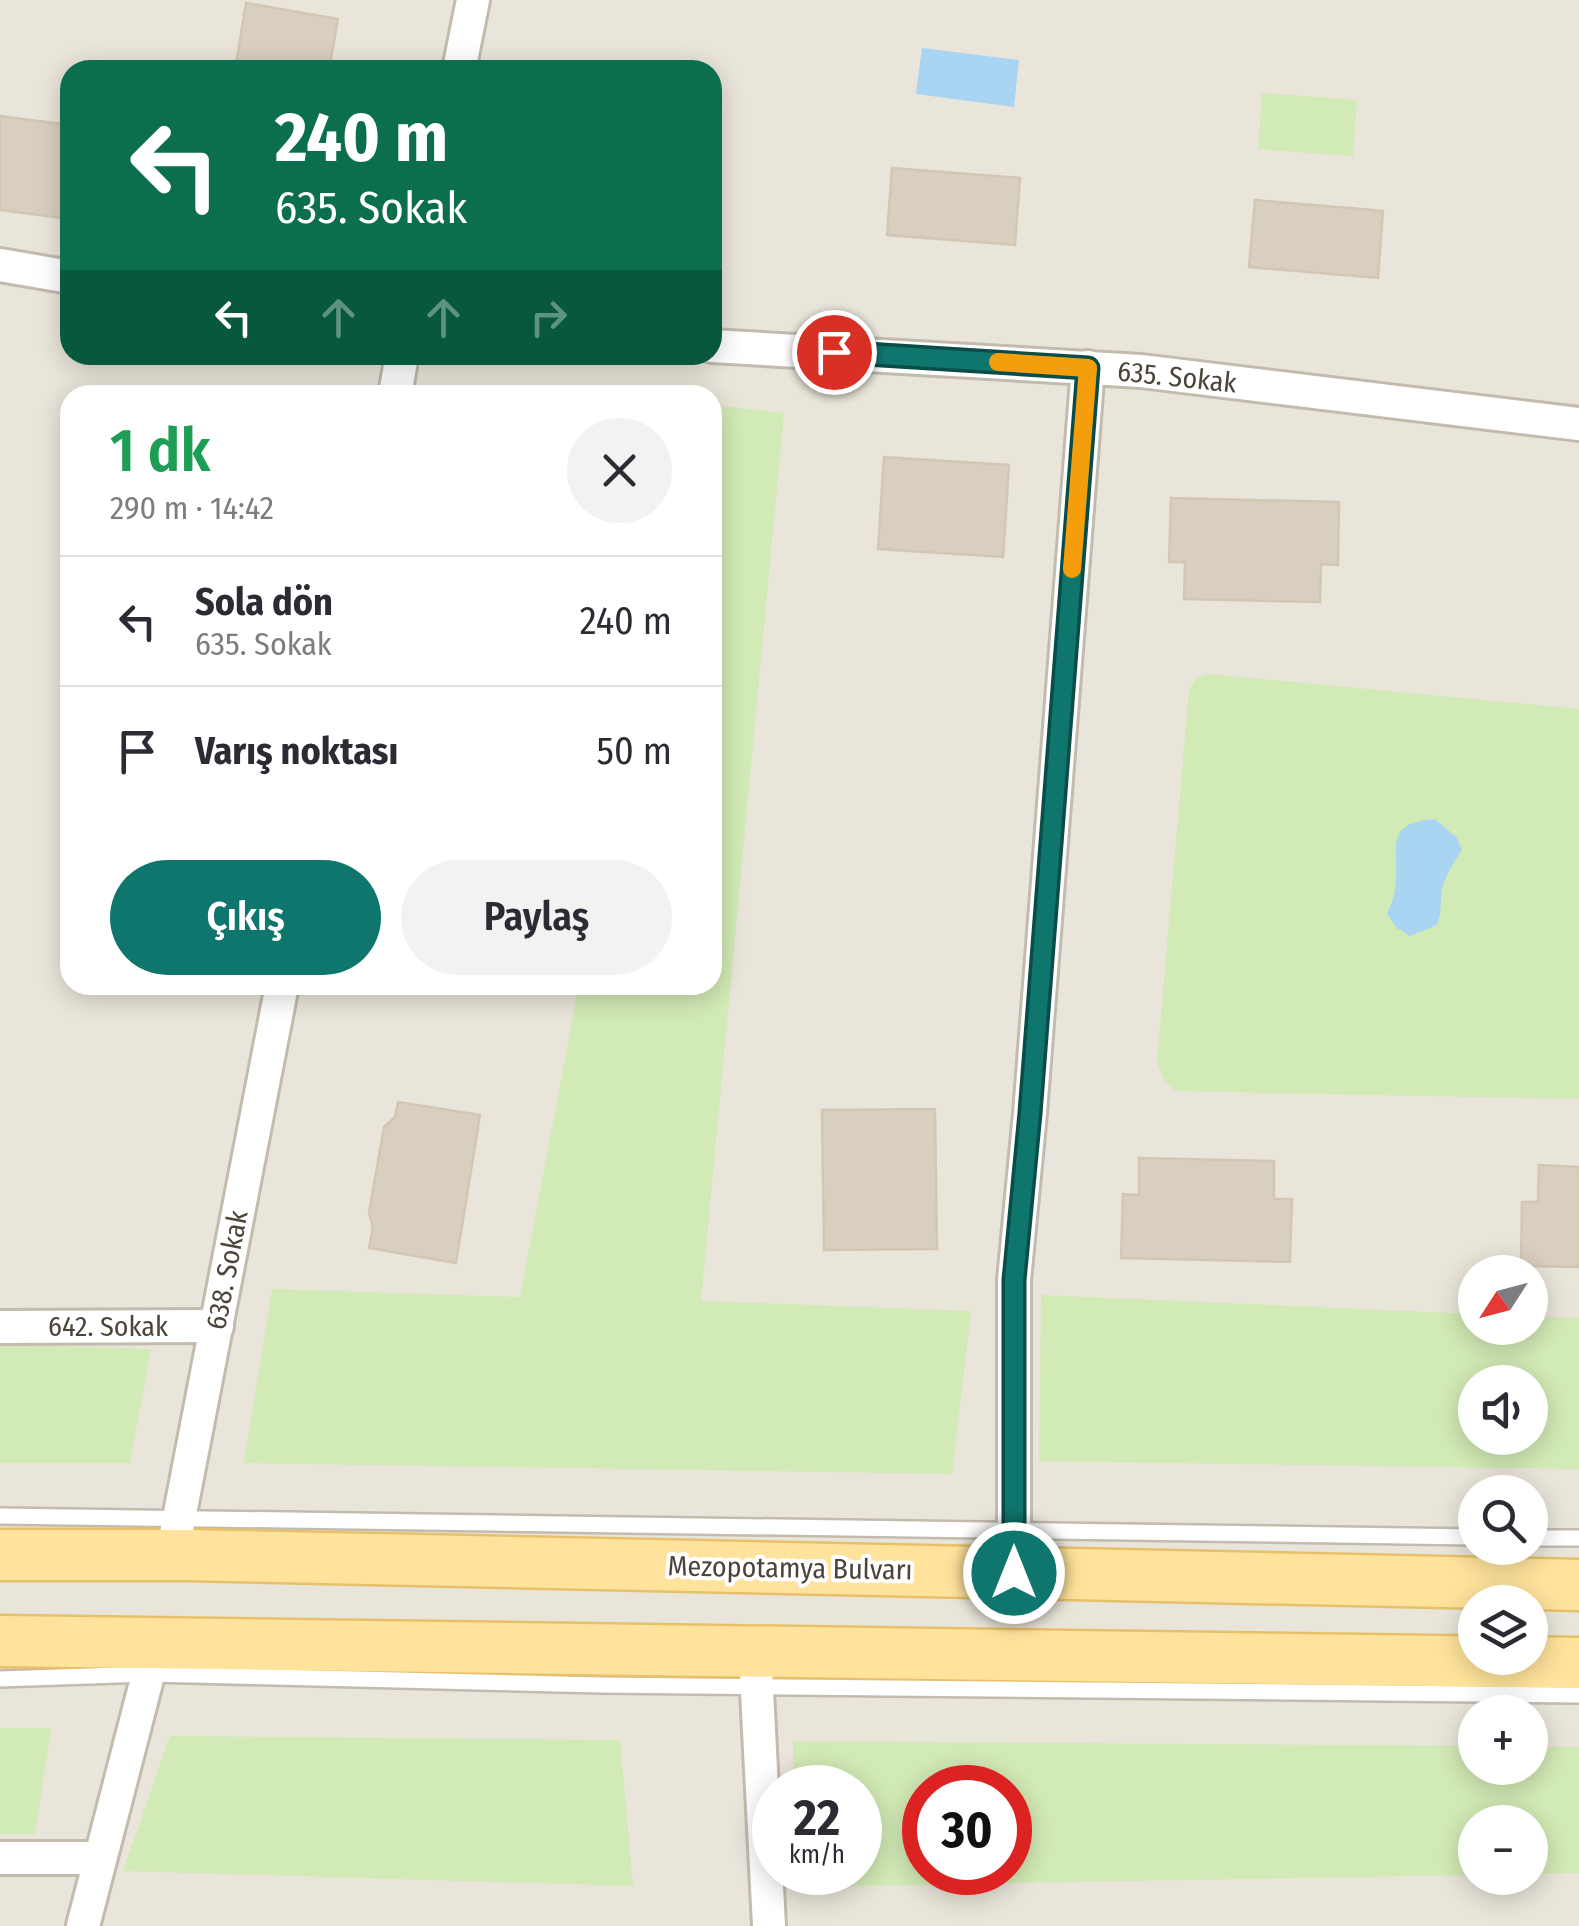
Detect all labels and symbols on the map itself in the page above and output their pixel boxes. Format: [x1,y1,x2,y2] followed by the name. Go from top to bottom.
[792,310,877,395] pin
[1116,354,1239,400] street label: 635. Sokak
[199,1207,255,1332] street label: 638. Sokak
[1458,1255,1548,1345] north arrow
[48,1310,169,1343] street label: 642. Sokak
[962,1521,1066,1625] position arrow
[667,1549,913,1587] street label: Mezopotamya Bulvarı
[902,1765,1032,1895] speed limit sign: 30

